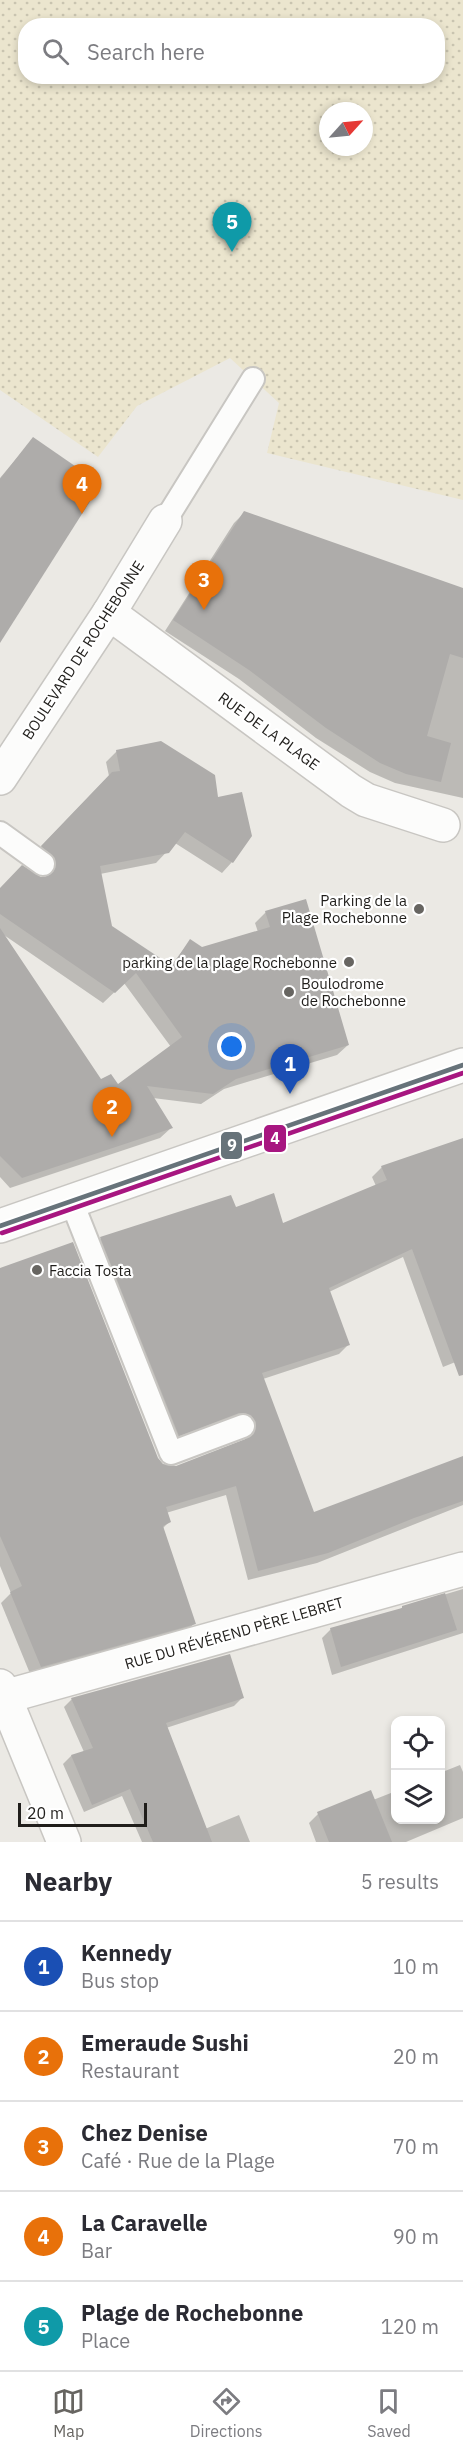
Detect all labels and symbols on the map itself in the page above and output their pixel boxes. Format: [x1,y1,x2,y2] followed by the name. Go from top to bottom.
[319,102,373,156] north arrow
[212,202,252,252] pin: 5
[62,464,101,514] pin: 4
[18,557,148,743] street label: BOULEVARD DE ROCHEBONNE
[184,560,224,610] pin: 3
[215,688,323,774] street label: RUE DE LA PLAGE
[282,891,407,927] place label: Parking de la Plage Rochebonne
[412,902,426,916] marker: Parking de la Plage Rochebonne
[122,953,337,972] place label: parking de la plage Rochebonne
[342,955,356,969] marker: parking de la plage Rochebonne
[301,974,406,1010] place label: Boulodrome de Rochebonne
[282,985,296,999] marker: Boulodrome de Rochebonne
[217,1032,246,1061] your location
[270,1044,310,1094] pin: 1
[92,1088,132,1137] pin: 2
[263,1124,287,1153] line badge: 4
[270,1128,280,1148] text: 4
[220,1131,243,1160] line badge: 9
[227,1135,237,1155] text: 9
[49,1261,132,1280] place label: Faccia Tosta
[30,1263,44,1277] marker: Faccia Tosta
[122,1592,346,1673] street label: RUE DU RÉVÉREND PÈRE LEBRET
[18,1800,147,1828] scale bar

